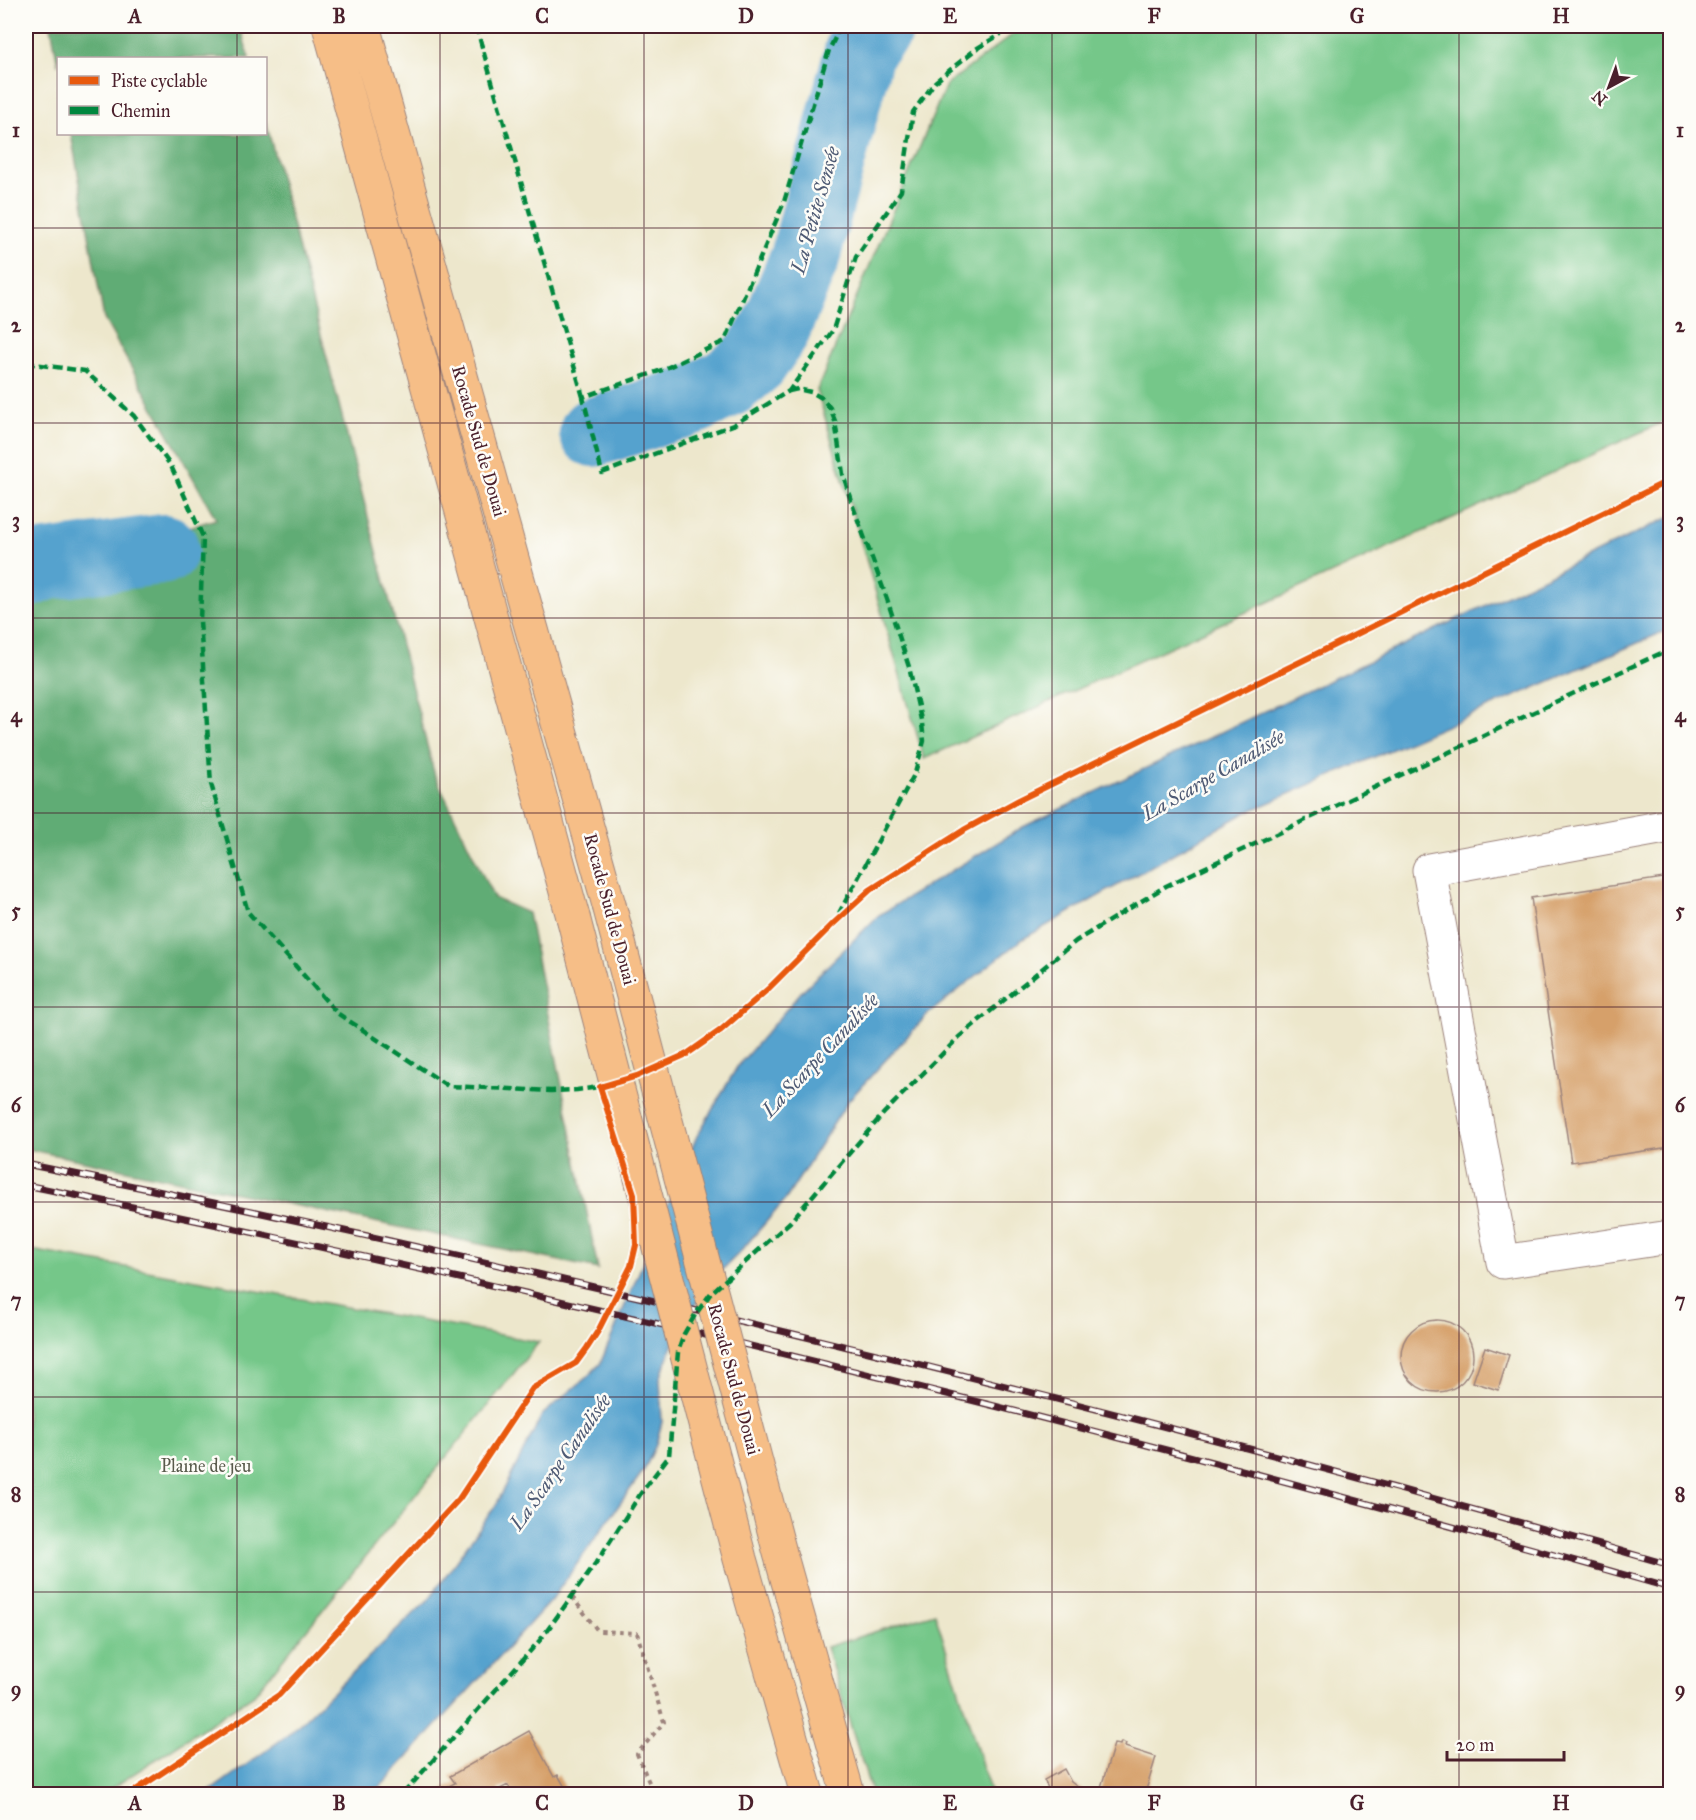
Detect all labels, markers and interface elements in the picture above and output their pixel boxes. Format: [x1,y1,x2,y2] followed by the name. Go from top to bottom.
[126,4,142,28] text: A
[332,4,346,28] text: B
[535,4,549,28] text: C
[738,4,754,28] text: D
[943,4,958,28] text: E
[1147,4,1161,28] text: F
[1350,4,1365,28] text: G
[1552,4,1570,28] text: H
[57,57,267,135] legend
[1579,57,1639,117] north arrow
[111,70,208,92] text: Piste cyclable
[1588,86,1611,110] text: N
[111,100,171,122] text: Chemin
[12,118,20,142] text: 1
[1676,118,1684,142] text: 1
[785,143,845,277] water label: La Petite Sensée
[11,313,22,337] text: 2
[1675,313,1686,337] text: 2
[447,363,511,519] street label: Rocade Sud de Douai
[12,508,20,533] text: 3
[1676,508,1684,533] text: 3
[10,703,22,728] text: 4
[1674,703,1686,728] text: 4
[1137,724,1289,827] water label: La Scarpe Canalisée
[579,831,641,987] street label: Rocade Sud de Douai
[11,898,21,922] text: 5
[1675,898,1685,922] text: 5
[756,988,884,1123] water label: La Scarpe Canalisée
[11,1093,23,1117] text: 6
[1675,1093,1687,1117] text: 6
[11,1288,22,1312] text: 7
[1675,1288,1686,1312] text: 7
[703,1301,765,1457] street label: Rocade Sud de Douai
[504,1389,617,1536] water label: La Scarpe Canalisée
[161,1455,252,1477] park label: Plaine de jeu
[11,1482,21,1506] text: 8
[1675,1482,1685,1506] text: 8
[11,1677,21,1702] text: 9
[1675,1677,1685,1702] text: 9
[1447,1724,1564,1762] scale bar
[1456,1734,1494,1756] text: 20 m
[126,1791,142,1815] text: A
[332,1791,346,1815] text: B
[535,1791,549,1815] text: C
[738,1791,754,1815] text: D
[943,1791,958,1815] text: E
[1147,1791,1161,1815] text: F
[1350,1791,1365,1815] text: G
[1552,1791,1570,1815] text: H

